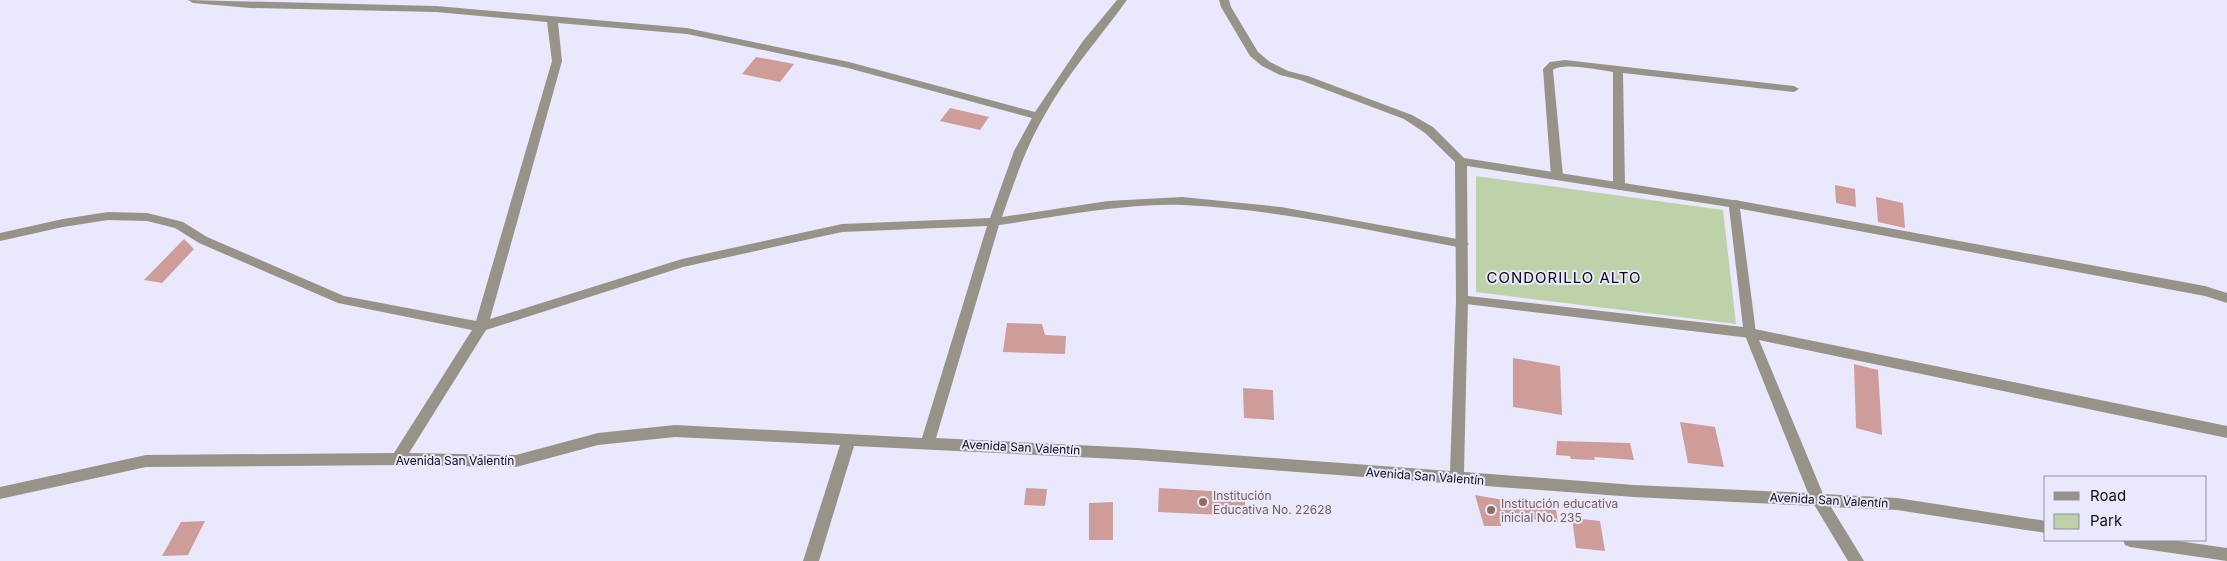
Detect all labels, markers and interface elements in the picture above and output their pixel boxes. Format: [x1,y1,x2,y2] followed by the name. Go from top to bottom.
[1486,268,1642,287] district label: CONDORILLO ALTO
[961,436,1081,458] street label: Avenida San Valentín
[396,453,514,468] street label: Avenida San Valentín
[1365,464,1485,488] street label: Avenida San Valentín
[2044,476,2207,541] legend
[2090,486,2126,505] text: Road
[1213,488,1332,517] place label: Institución Educativa No. 22628
[1769,489,1889,511] street label: Avenida San Valentín
[1197,496,1209,508] marker: Institución Educativa No. 22628
[1501,496,1618,525] place label: Institución educativa inicial No. 235
[1485,504,1497,516] marker: Institución educativa inicial No. 235
[2090,511,2123,530] text: Park

